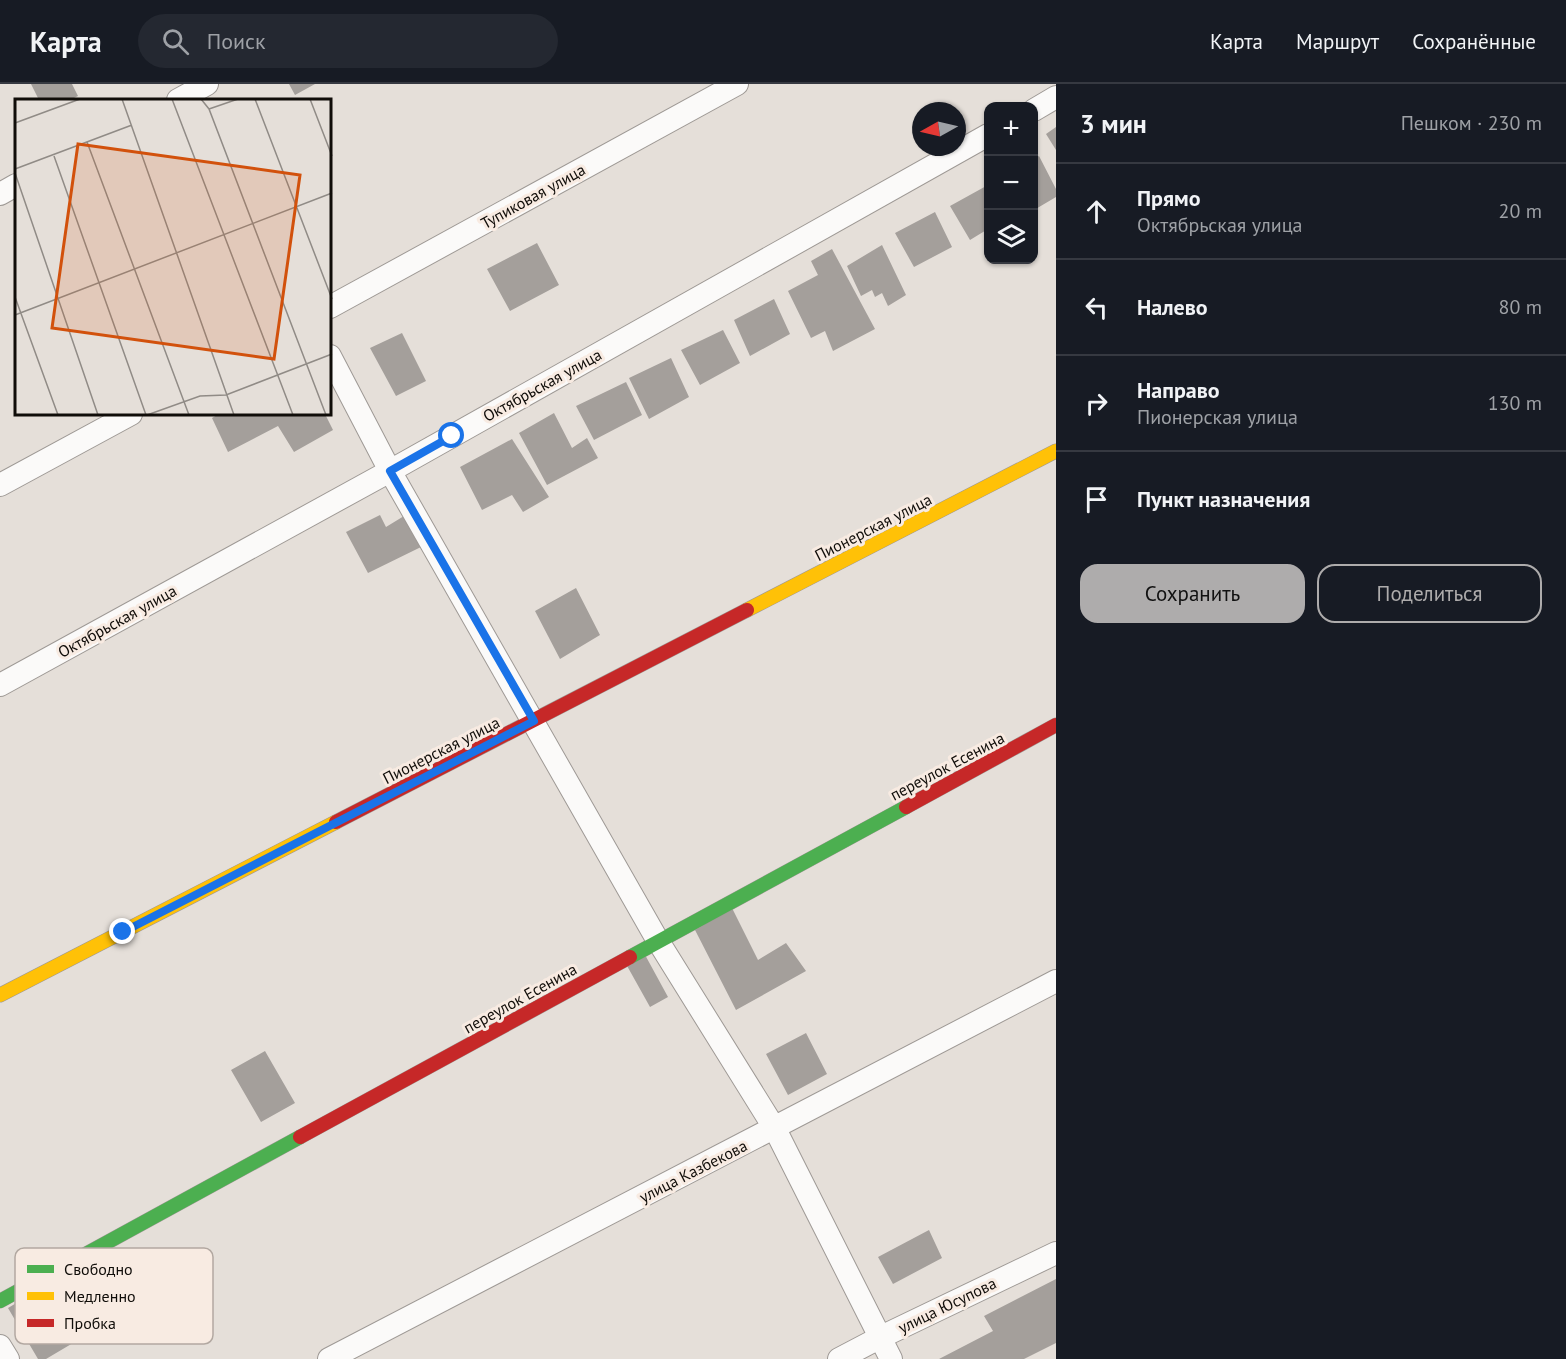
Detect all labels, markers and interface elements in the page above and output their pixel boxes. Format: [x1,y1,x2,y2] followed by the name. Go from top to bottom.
[138,14,558,68] search box
[30,23,102,60] text: Карта
[159,25,192,58] icon: search
[207,27,266,55] text: Поиск
[1210,28,1263,55] text: Карта
[1296,28,1379,55] text: Маршрут
[1412,28,1536,55] text: Сохранённые
[15,99,332,416] inset map
[912,102,966,156] north arrow
[984,102,1038,264] map controls
[984,102,1038,156] button: +
[1080,107,1147,140] text: 3 мин
[1401,110,1542,136] text: Пешком · 230 m
[984,156,1038,210] button: −
[477,159,589,233] street label: Тупиковая улица
[1137,184,1200,212] text: Прямо
[1080,195,1113,228] icon: ahead
[1499,198,1542,224] text: 20 m
[984,210,1038,264] button: layers
[1137,212,1303,238] text: Октябрьская улица
[1080,291,1113,324] icon: left
[1137,293,1208,321] text: Налево
[1499,294,1542,320] text: 80 m
[479,344,605,426] street label: Октябрьская улица
[1137,376,1220,404] text: Направо
[1080,387,1113,420] icon: right
[1488,390,1542,416] text: 130 m
[1137,404,1298,430] text: Пионерская улица
[438,422,464,448] route start
[1080,483,1113,516] icon: arrive
[1137,485,1310,513] text: Пункт назначения
[811,489,935,565] street label: Пионерская улица
[1080,564,1305,623] button: Сохранить
[1317,564,1542,623] button: Поделиться
[54,580,180,662] street label: Октябрьская улица
[379,712,503,788] street label: Пионерская улица
[886,727,1008,805] street label: переулок Есенина
[109,918,135,944] route end
[460,959,580,1037] street label: переулок Есенина
[636,1135,750,1207] street label: улица Казбекова
[15,1248,213,1344] legend
[64,1259,133,1279] text: Свободно
[895,1273,999,1337] street label: улица Юсупова
[64,1286,136,1306] text: Медленно
[64,1313,116,1333] text: Пробка

